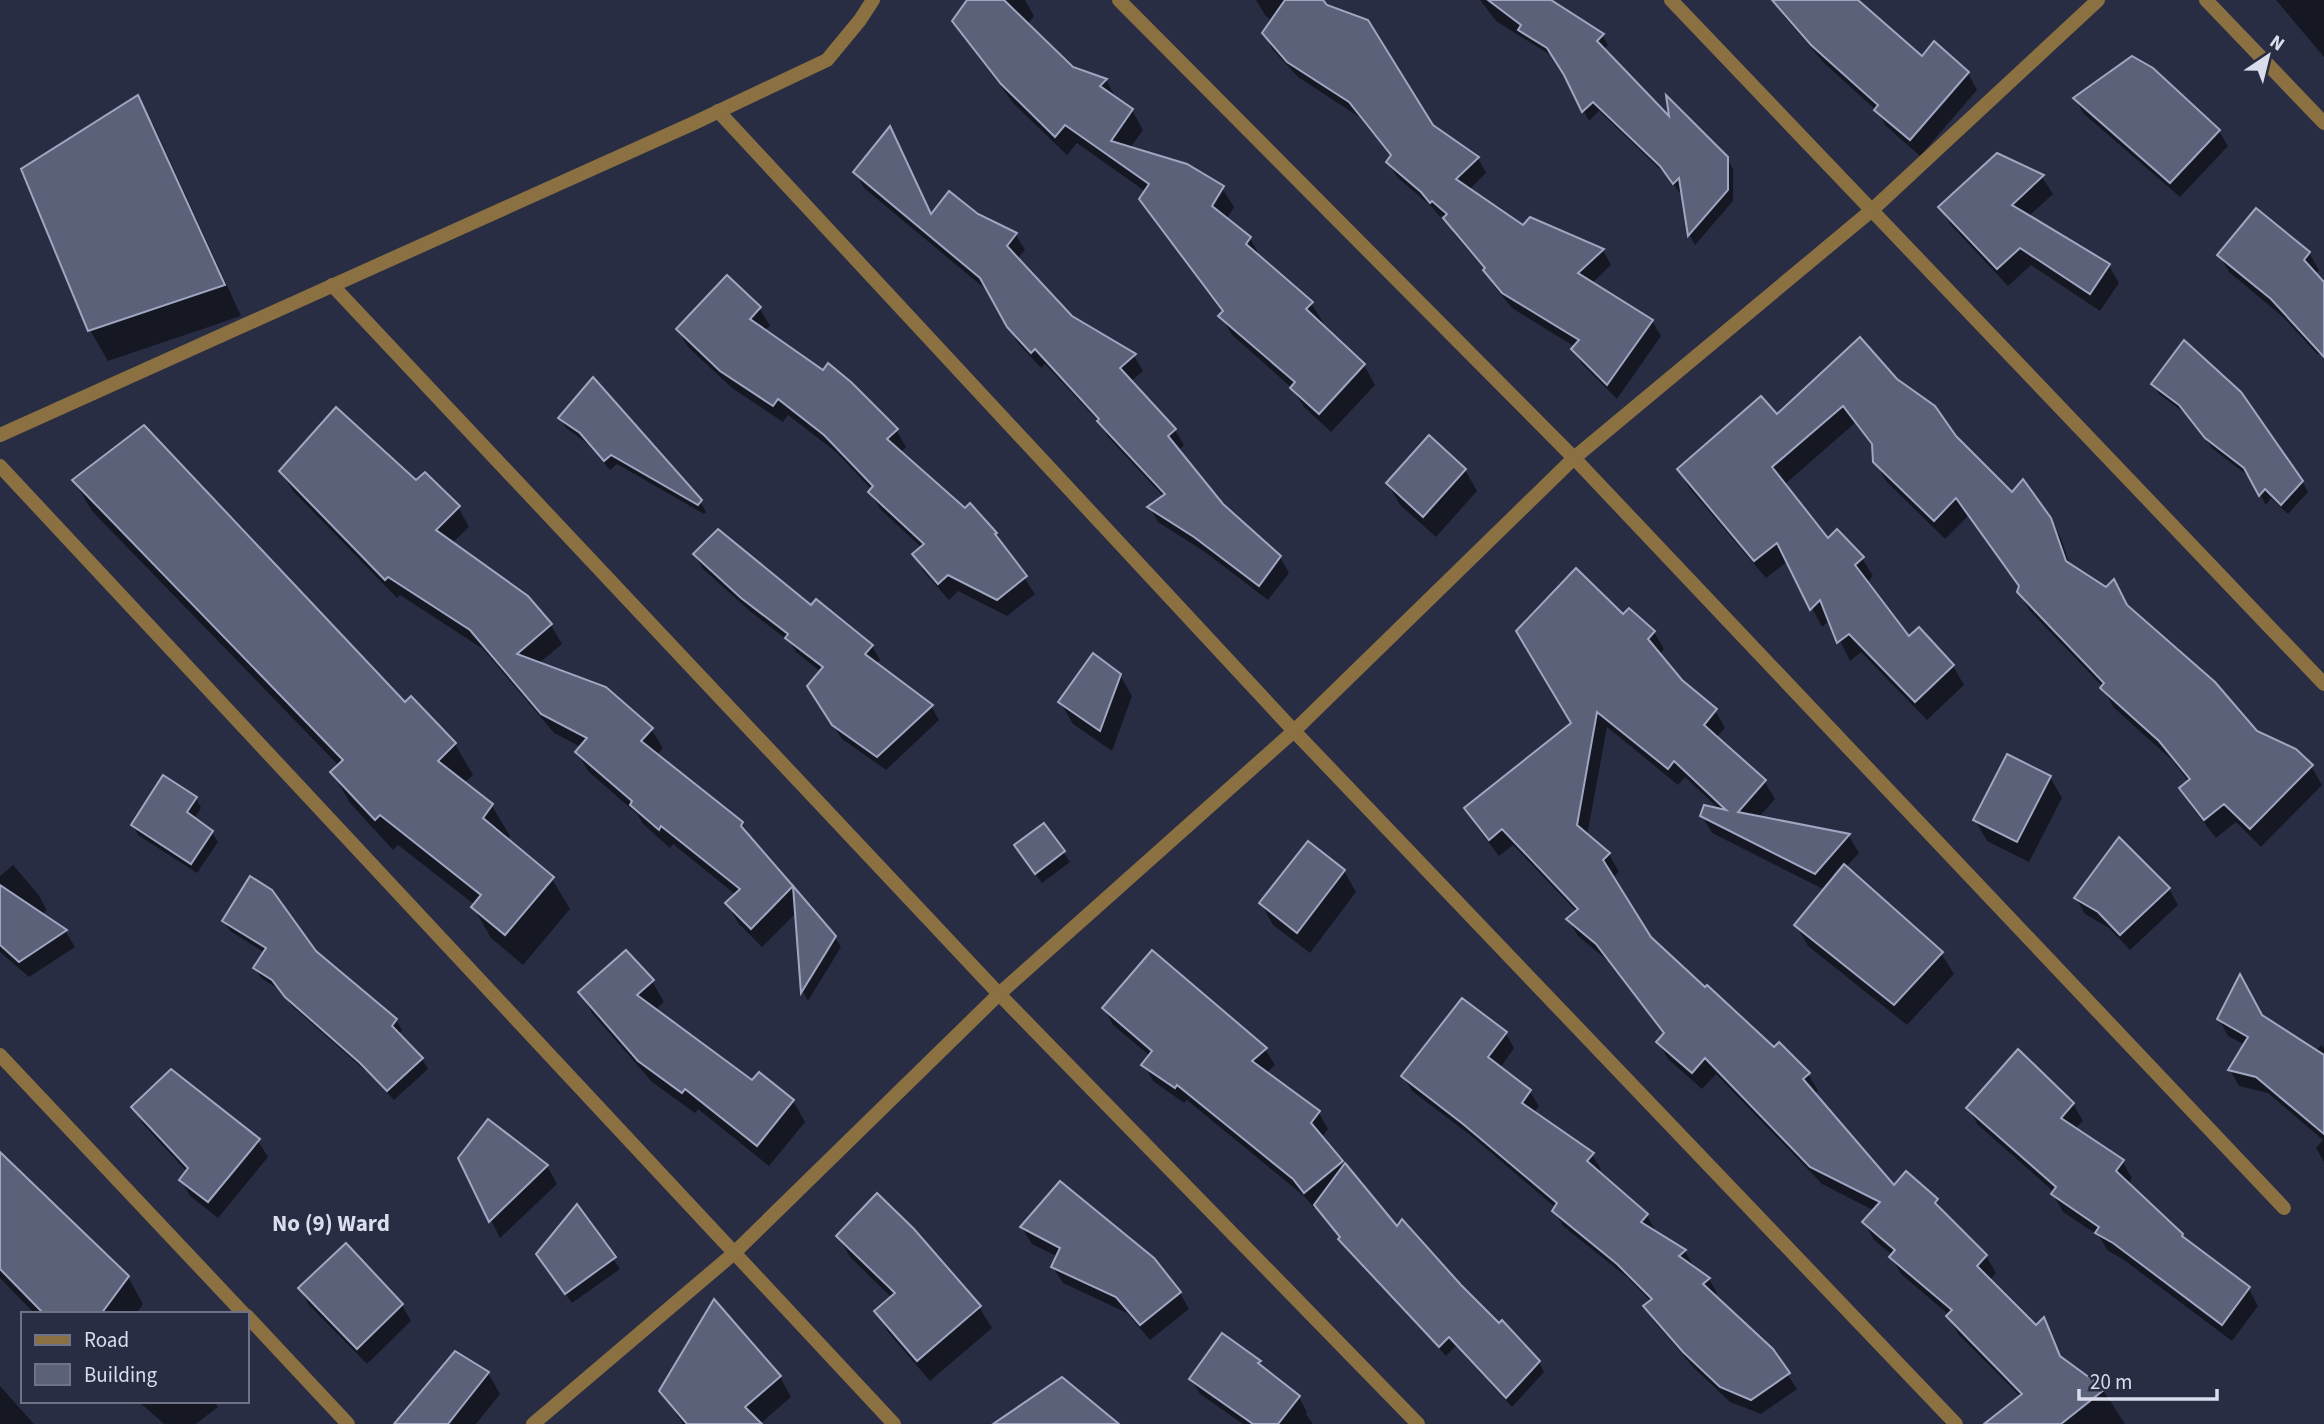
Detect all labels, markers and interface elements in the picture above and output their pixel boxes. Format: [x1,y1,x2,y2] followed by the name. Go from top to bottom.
[2233,21,2303,91] north arrow
[2264,29,2290,58] text: N
[272,1207,390,1240] district label: No (9) Ward
[21,1312,248,1403] legend
[84,1325,129,1355] text: Road
[2079,1358,2217,1402] scale bar
[84,1360,158,1390] text: Building
[2090,1367,2132,1397] text: 20 m

